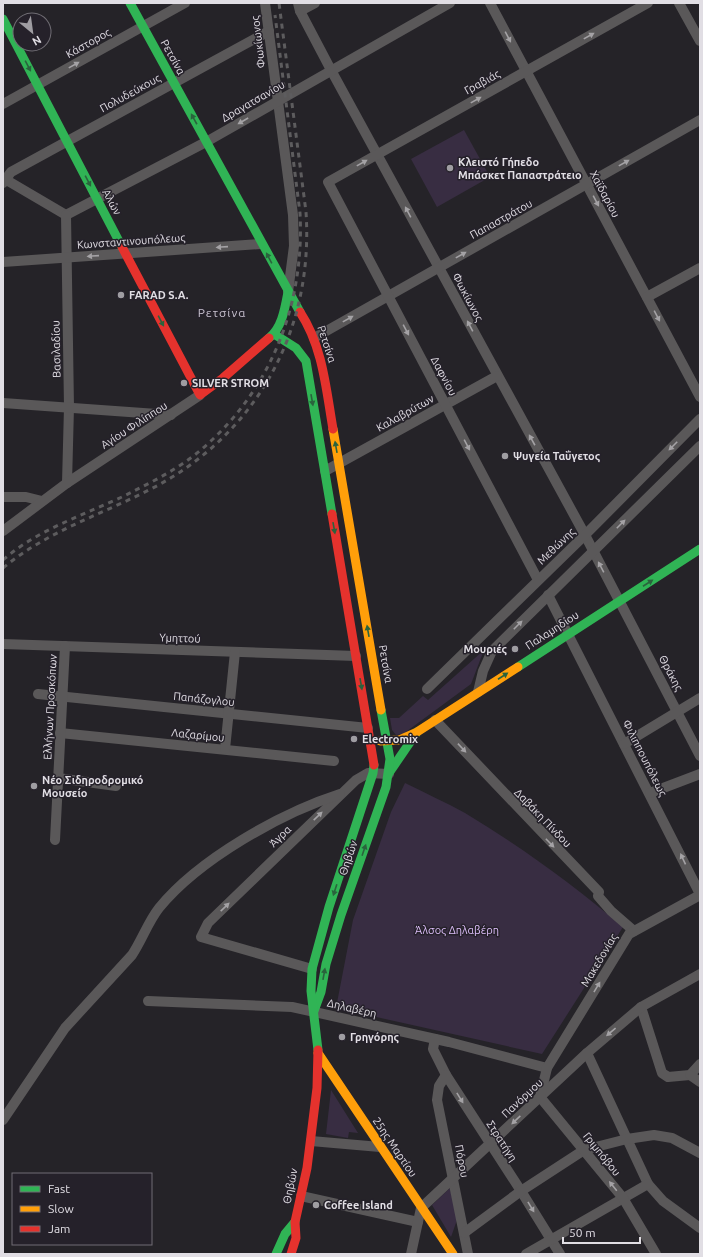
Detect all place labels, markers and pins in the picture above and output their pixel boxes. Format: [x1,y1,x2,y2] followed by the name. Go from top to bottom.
[458,156,582,181] place label: Κλειστό Γήπεδο Μπάσκετ Παπαστράτειο
[445,163,455,173] marker: Κλειστό Γήπεδο Μπάσκετ Παπαστράτειο
[129,289,189,301] place label: FARAD S.A.
[116,290,126,300] marker: FARAD S.A.
[192,377,269,389] place label: SILVER STROM
[179,378,189,388] marker: SILVER STROM
[513,450,601,463] place label: Ψυγεία Ταΰγετος
[500,451,510,461] marker: Ψυγεία Ταΰγετος
[463,643,508,656] place label: Μουριές
[510,644,520,654] marker: Μουριές
[362,733,418,745] place label: Electromix
[349,734,359,744] marker: Electromix
[42,774,144,799] place label: Νέο Σιδηροδρομικό Μουσείο
[29,781,39,791] marker: Νέο Σιδηροδρομικό Μουσείο
[350,1031,400,1044] place label: Γρηγόρης
[337,1032,347,1042] marker: Γρηγόρης
[324,1199,393,1211] place label: Coffee Island
[311,1200,321,1210] marker: Coffee Island

